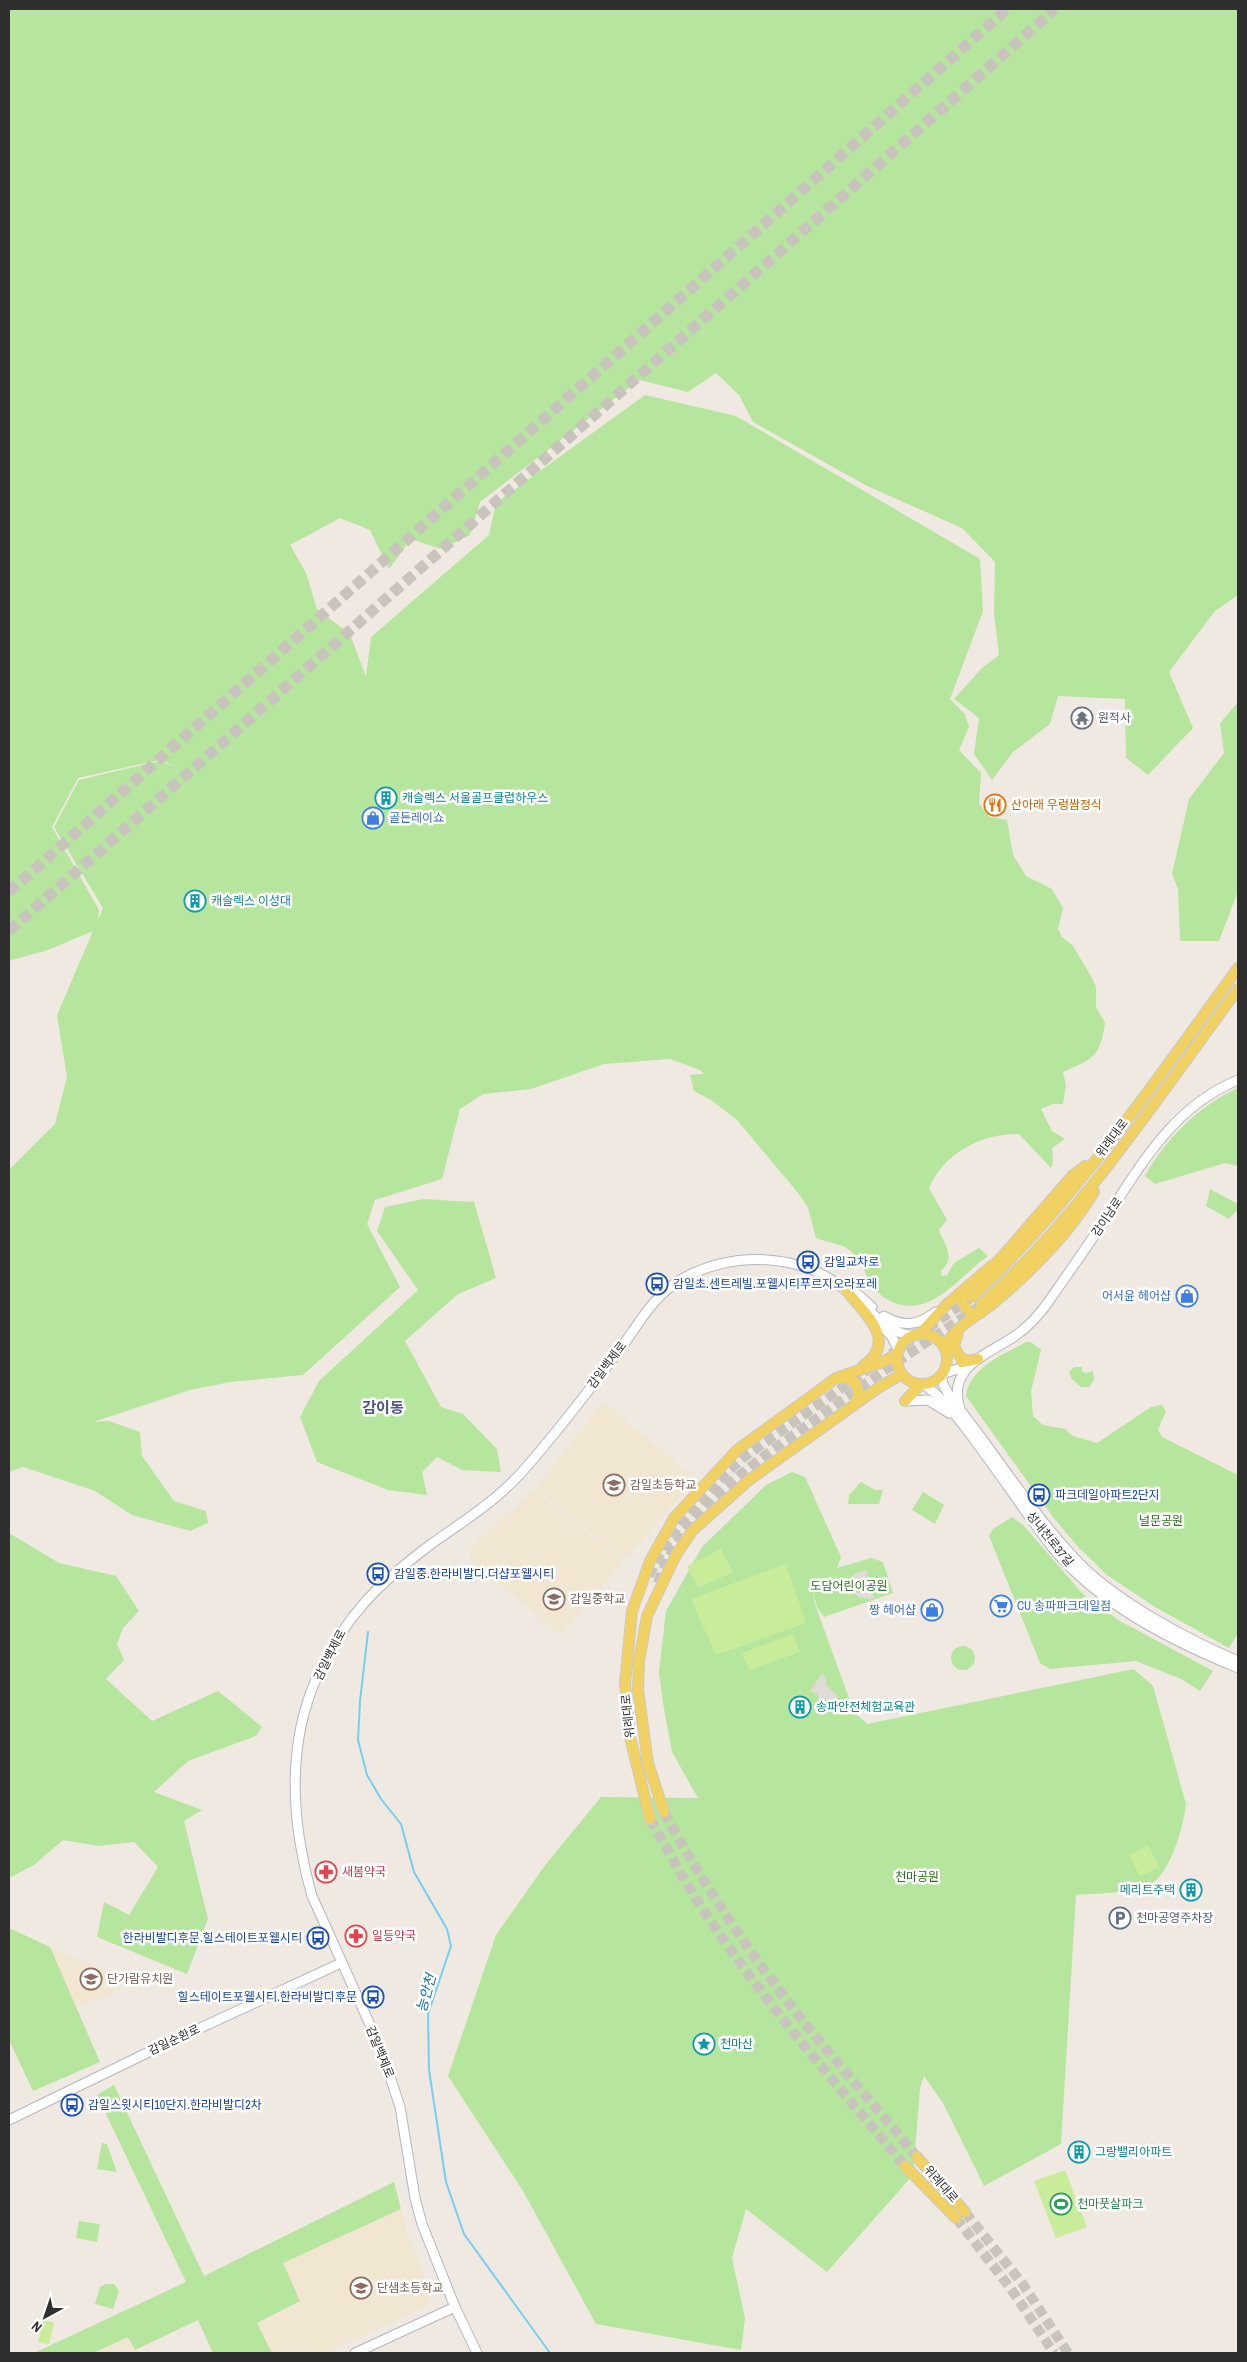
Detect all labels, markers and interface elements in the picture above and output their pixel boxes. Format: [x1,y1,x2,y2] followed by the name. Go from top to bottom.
[1070,706,1094,730] temple icon: 원적사
[1098,710,1131,726] place label: 원적사
[374,786,398,810] building icon: 캐슬렉스 서울골프클럽하우스
[402,790,548,806] place label: 캐슬렉스 서울골프클럽하우스
[983,793,1007,817] restaurant icon: 산아래 우렁쌈정식
[1011,797,1102,813] place label: 산아래 우렁쌈정식
[361,806,385,830] shop icon: 골든레이쇼
[389,810,444,826] place label: 골든레이쇼
[183,889,207,913] building icon: 캐슬렉스 이성대
[211,893,291,909] place label: 캐슬렉스 이성대
[1092,1116,1132,1160] street label: 위례대로
[1088,1194,1126,1240] street label: 감이남로
[796,1250,820,1274] bus stop icon: 감일교차로
[824,1254,879,1270] place label: 감일교차로
[645,1272,669,1296] bus stop icon: 감일초.센트레빌.포웰시티푸르지오라포레
[673,1276,877,1292] place label: 감일초.센트레빌.포웰시티푸르지오라포레
[1175,1284,1199,1308] shop icon: 어서윤 헤어샵
[1102,1288,1171,1304] place label: 어서윤 헤어샵
[584,1338,630,1392] street label: 감일백제로
[362,1397,404,1418] district label: 감이동
[602,1473,626,1497] school or university icon: 감일초등학교
[630,1477,696,1493] place label: 감일초등학교
[1027,1483,1051,1507] bus stop icon: 파크데일아파트2단지
[1055,1487,1160,1503] place label: 파크데일아파트2단지
[1023,1508,1077,1570] street label: 성내천로37길
[1139,1513,1183,1529] park label: 널문공원
[366,1562,390,1586] bus stop icon: 감일중.한라비발디.더샵포웰시티
[394,1566,554,1582] place label: 감일중.한라비발디.더샵포웰시티
[810,1578,888,1594] park label: 도담어린이공원
[542,1587,566,1611] school or university icon: 감일중학교
[570,1591,625,1607] place label: 감일중학교
[989,1594,1013,1618] supermarket icon: CU 송파파크데일점
[920,1598,944,1622] shop icon: 짱 헤어샵
[1017,1598,1111,1614] place label: CU 송파파크데일점
[869,1602,916,1618] place label: 짱 헤어샵
[310,1627,350,1683] street label: 감일백제로
[618,1693,638,1739] street label: 위례대로
[788,1695,812,1719] building icon: 송파안전체험교육관
[816,1699,915,1715] place label: 송파안전체험교육관
[314,1860,338,1884] pharmacy icon: 새봄약국
[342,1864,386,1880] place label: 새봄약국
[895,1869,939,1885] park label: 천마공원
[1179,1878,1203,1902] building icon: 메리트주택
[1120,1882,1175,1898] place label: 메리트주택
[1108,1906,1132,1930] parking icon: 천마공영주차장
[1136,1910,1213,1926] place label: 천마공영주차장
[344,1924,368,1948] pharmacy icon: 일등약국
[306,1926,330,1950] bus stop icon: 한라비발디후문.힐스테이트포웰시티
[372,1928,416,1944] place label: 일등약국
[123,1930,302,1946] place label: 한라비발디후문.힐스테이트포웰시티
[79,1967,103,1991] school or university icon: 단가람유치원
[107,1971,173,1987] place label: 단가람유치원
[412,1971,440,2014] water label: 능안천
[361,1985,385,2009] bus stop icon: 힐스테이트포웰시티.한라비발디후문
[178,1989,357,2005] place label: 힐스테이트포웰시티.한라비발디후문
[146,2021,202,2059] street label: 감일순환로
[362,2023,398,2081] street label: 감일백제로
[692,2032,716,2056] place icon: 천마산
[720,2036,753,2052] place label: 천마산
[60,2093,84,2117] bus stop icon: 감일스윗시티10단지.한라비발디2차
[88,2097,262,2113] place label: 감일스윗시티10단지.한라비발디2차
[1067,2140,1091,2164] building icon: 그랑밸리아파트
[1095,2144,1172,2160] place label: 그랑밸리아파트
[920,2162,962,2206] street label: 위례대로
[1049,2192,1073,2216] sports icon: 천마풋살파크
[1077,2196,1143,2212] place label: 천마풋살파크
[349,2276,373,2300] school or university icon: 단샘초등학교
[377,2280,443,2296] place label: 단샘초등학교
[20,2292,70,2342] north arrow
[28,2317,46,2337] text: N

